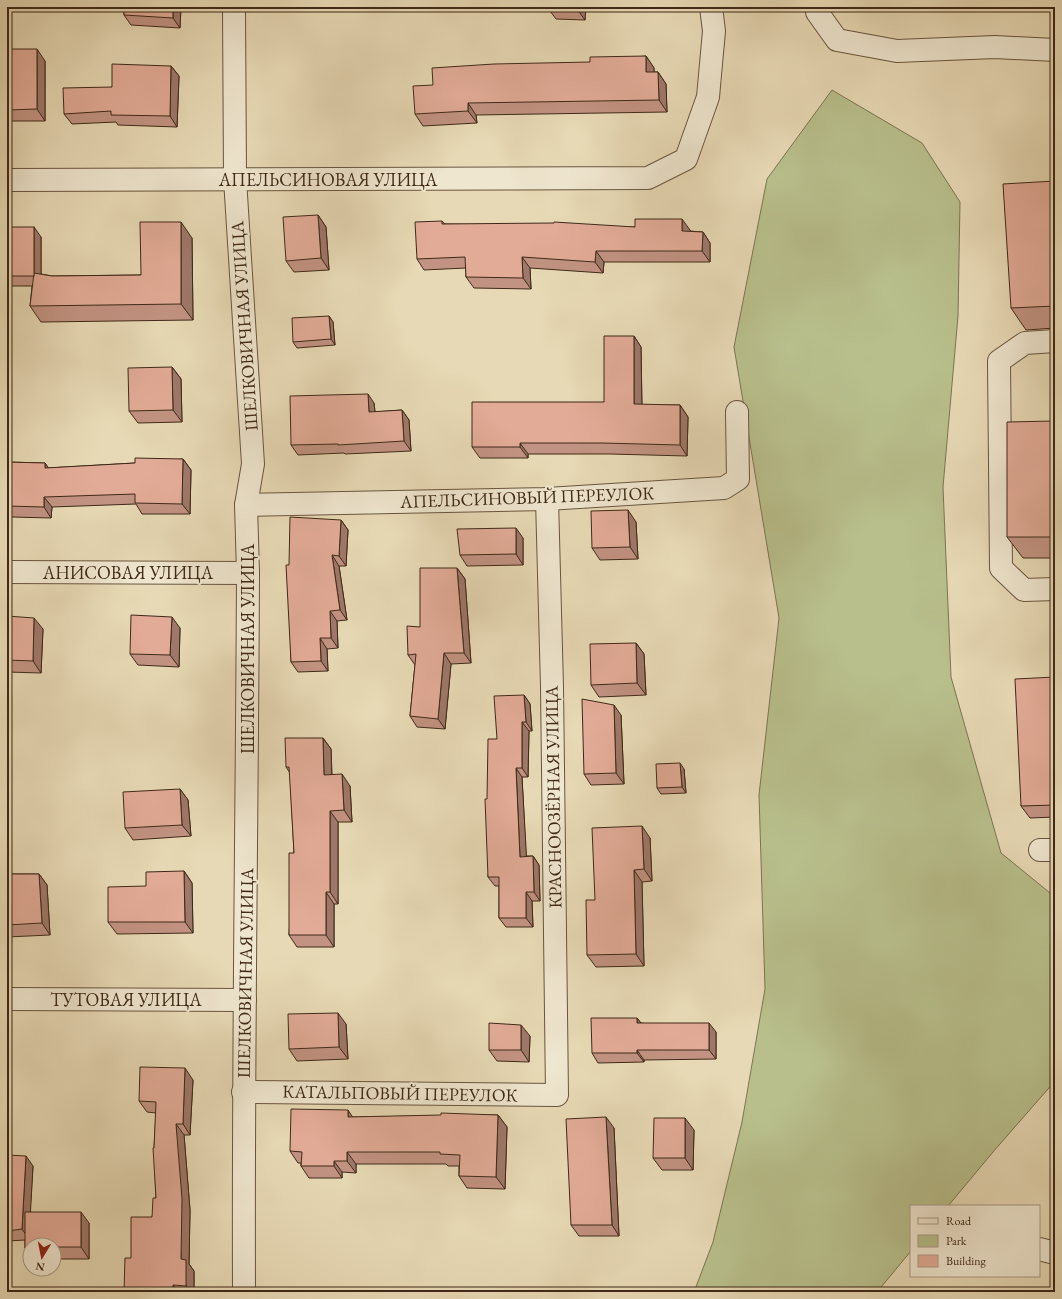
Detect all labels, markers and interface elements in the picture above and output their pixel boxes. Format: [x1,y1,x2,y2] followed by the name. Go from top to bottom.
[218,168,438,191] street label: АПЕЛЬСИНОВАЯ УЛИЦА
[225,220,263,432] street label: ШЕЛКОВИЧНАЯ УЛИЦА
[399,481,655,513] street label: АПЕЛЬСИНОВЫЙ ПЕРЕУЛОК
[236,543,259,754] street label: ШЕЛКОВИЧНАЯ УЛИЦА
[42,561,214,584] street label: АНИСОВАЯ УЛИЦА
[540,685,566,909] street label: КРАСНООЗЁРНАЯ УЛИЦА
[232,867,258,1078] street label: ШЕЛКОВИЧНАЯ УЛИЦА
[50,988,202,1011] street label: ТУТОВАЯ УЛИЦА
[282,1079,518,1107] street label: КАТАЛЬПОВЫЙ ПЕРЕУЛОК
[910,1205,1040,1277] legend
[946,1213,972,1229] text: Road
[946,1233,967,1249] text: Park
[22,1237,62,1277] north arrow
[946,1253,987,1269] text: Building
[35,1259,46,1275] text: N

